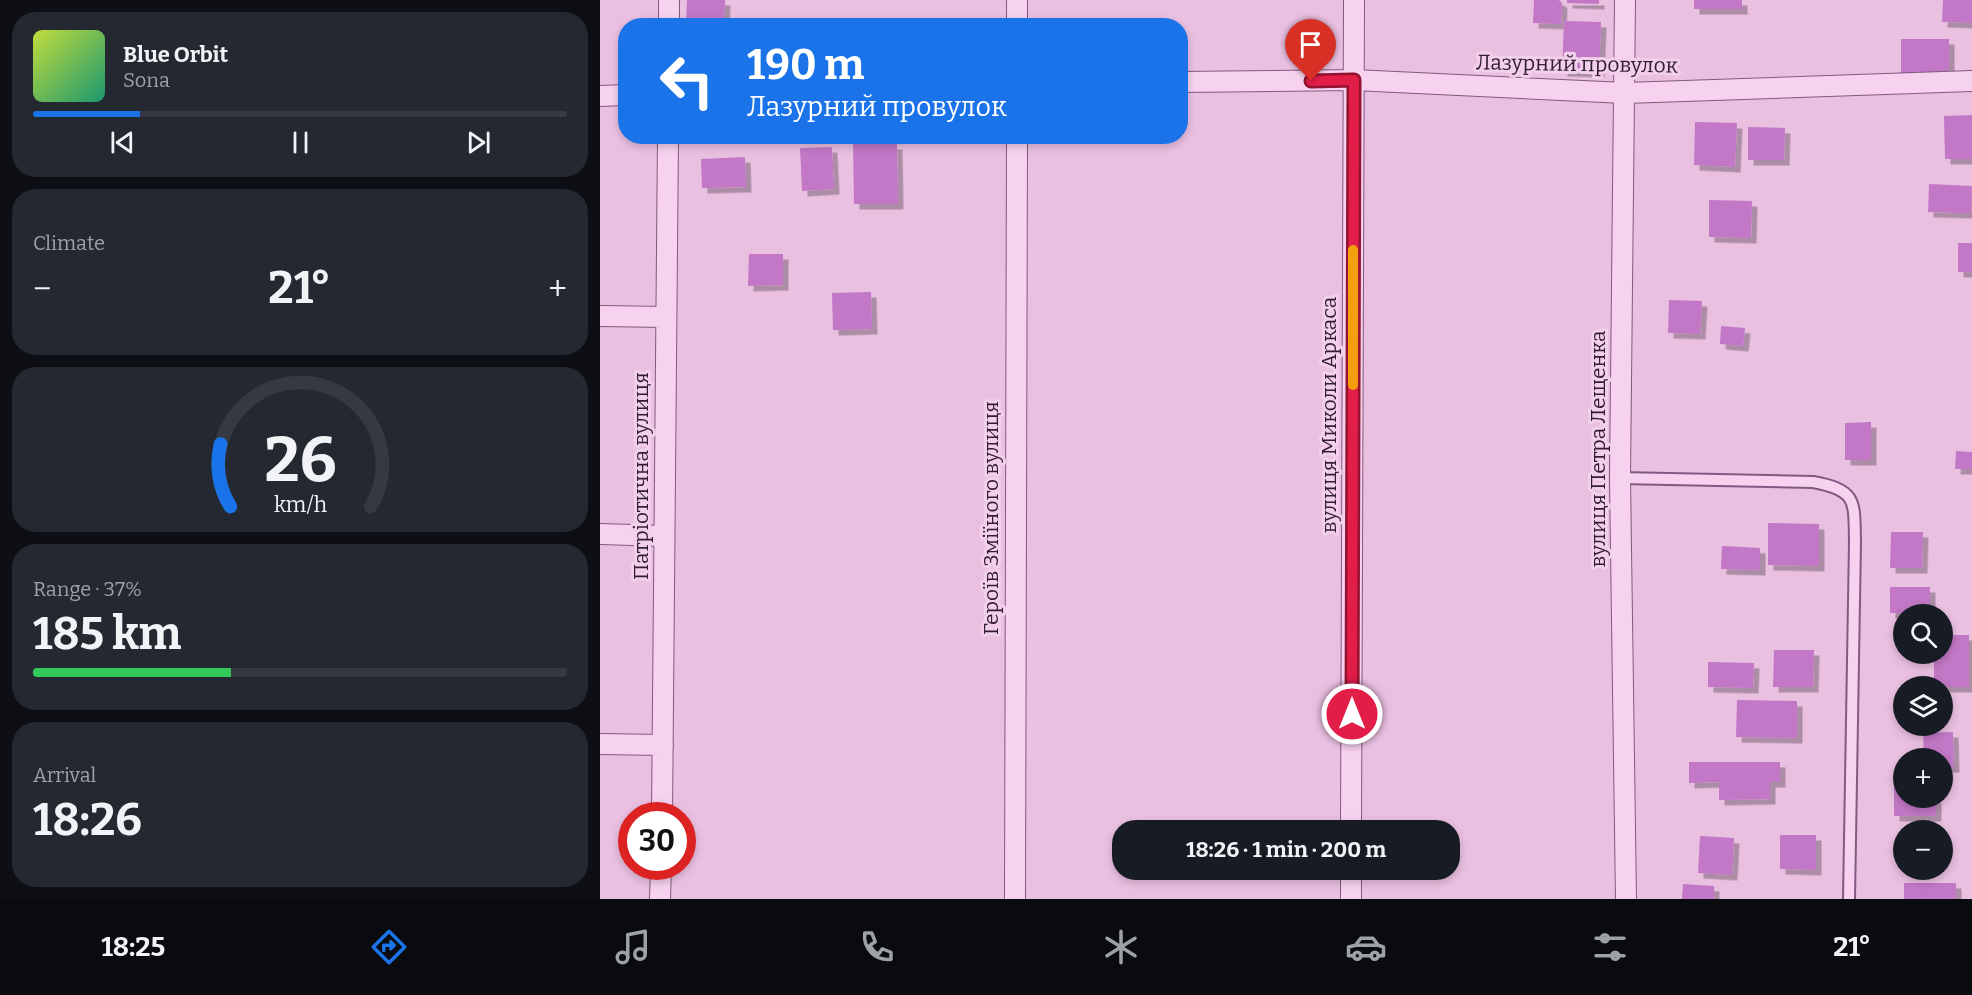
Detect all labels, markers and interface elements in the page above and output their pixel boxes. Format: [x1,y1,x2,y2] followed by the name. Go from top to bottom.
[1285,19,1336,81] pin
[1294,28,1327,61] icon: arrive
[747,40,864,90] text: 190 m
[123,41,228,68] text: Blue Orbit
[648,42,726,120] icon: left
[1476,49,1679,79] street label: Лазурний провулок
[123,68,170,92] text: Sona
[747,91,1007,123] text: Лазурний провулок
[106,126,139,159] icon: previous
[284,126,317,159] icon: pause
[462,126,495,159] icon: next
[33,231,105,255] text: Climate
[268,261,331,315] text: 21°
[33,269,51,309] text: −
[548,269,567,309] text: +
[1316,296,1342,533] street label: вулиця Миколи Аркаса
[1585,330,1611,568] street label: вулиця Петра Лещенка
[628,372,654,580] street label: Патріотична вулиця
[978,401,1004,635] street label: Героїв Зміїного вулиця
[264,423,336,498] text: 26
[273,492,327,518] text: km/h
[33,577,142,601] text: Range · 37%
[1893,604,1953,880] map controls
[1893,604,1953,664] button: search
[33,607,181,661] text: 185 km
[1893,676,1953,736] button: layers
[1320,682,1384,746] position arrow
[1893,748,1953,808] button: +
[33,763,96,787] text: Arrival
[33,793,142,847] text: 18:26
[618,802,696,880] speed limit sign: 30
[1893,820,1953,880] button: −
[1186,836,1386,863] text: 18:26 · 1 min · 200 m
[368,926,410,968] icon: directions
[612,926,654,968] icon: music
[856,926,898,968] icon: phone
[1100,926,1142,968] icon: climate
[1345,926,1387,968] icon: car
[1589,926,1631,968] icon: filters
[101,931,165,963] text: 18:25
[1833,931,1871,963] text: 21°

